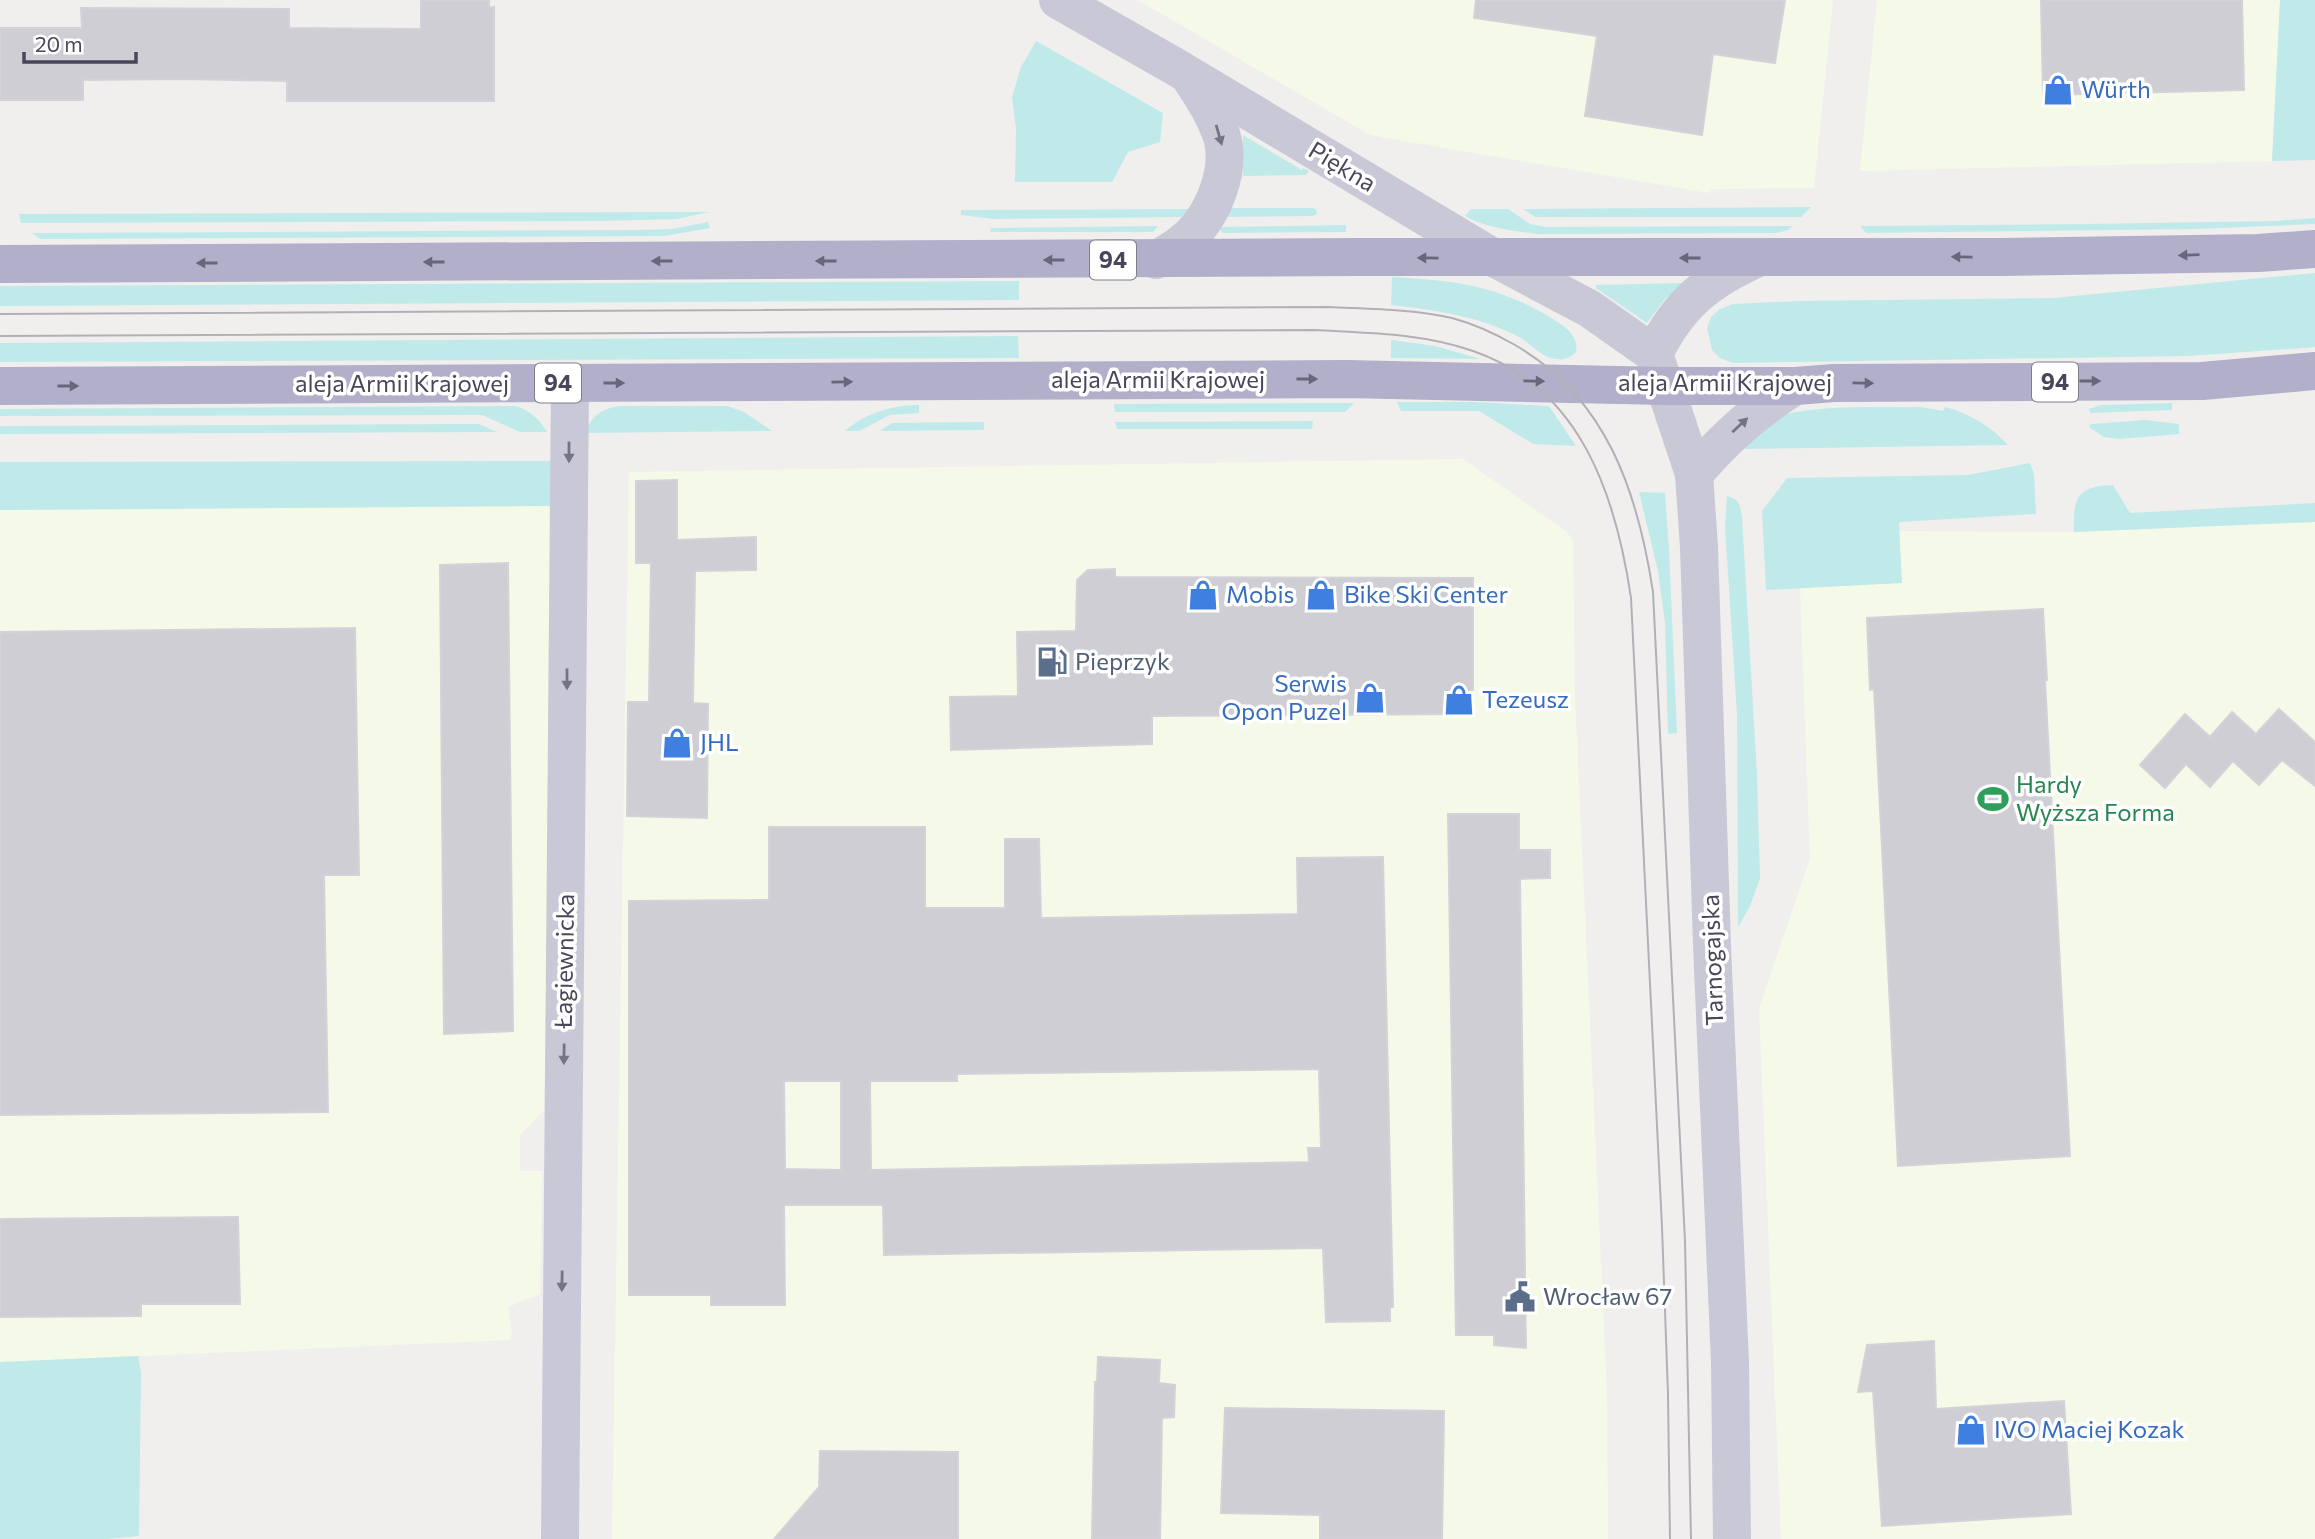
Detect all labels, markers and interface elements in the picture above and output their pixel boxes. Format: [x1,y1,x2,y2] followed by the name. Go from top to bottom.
[24,21,136,65] scale bar
[35,31,83,56] text: 20 m
[2041,73,2075,107] shop icon: Würth
[2081,74,2151,103] place label: Würth
[1215,124,1225,145] one-way arrow
[1304,134,1382,197] street label: Piękna
[1090,241,1136,280] road number: 94
[2178,249,2200,260] one-way arrow
[1951,251,1973,263] one-way arrow
[1417,252,1439,264] one-way arrow
[1678,252,1700,264] one-way arrow
[1042,254,1064,266] one-way arrow
[815,255,837,267] one-way arrow
[423,256,445,268] one-way arrow
[650,256,672,267] one-way arrow
[195,257,217,269] one-way arrow
[2032,362,2078,402] road number: 94
[535,364,581,402] road number: 94
[1051,364,1265,393] street label: aleja Armii Krajowej
[1618,367,1832,396] street label: aleja Armii Krajowej
[295,368,509,397] street label: aleja Armii Krajowej
[1296,373,1318,385] one-way arrow
[1523,375,1545,387] one-way arrow
[831,376,853,388] one-way arrow
[2079,376,2101,387] one-way arrow
[603,377,625,389] one-way arrow
[1852,378,1874,389] one-way arrow
[57,380,79,392] one-way arrow
[1731,418,1748,434] one-way arrow
[563,441,575,463] one-way arrow
[1186,578,1220,612] shop icon: Mobis
[1304,578,1338,612] shop icon: Bike Ski Center
[1226,579,1295,608] place label: Mobis
[1344,579,1508,608] place label: Bike Ski Center
[1035,645,1069,679] fuel station icon: Pieprzyk
[1075,646,1170,675] place label: Pieprzyk
[562,668,573,690] one-way arrow
[1221,668,1347,725] place label: Serwis Opon Puzel
[1353,681,1387,715] shop icon: Serwis Opon Puzel
[1442,683,1476,717] shop icon: Tezeusz
[1482,684,1569,713] place label: Tezeusz
[660,726,694,760] shop icon: JHL
[700,727,739,756] place label: JHL
[2016,769,2175,826] place label: Hardy Wyższa Forma
[1976,782,2010,816] sports icon: Hardy Wyższa Forma
[548,893,579,1030] street label: Łagiewnicka
[1695,894,1728,1026] street label: Tarnogajska
[558,1043,570,1065] one-way arrow
[556,1270,568,1292] one-way arrow
[1503,1280,1537,1314] public building icon: Wrocław 67
[1543,1281,1672,1310] place label: Wrocław 67
[1954,1413,1988,1447] shop icon: IVO Maciej Kozak
[1994,1414,2185,1443] place label: IVO Maciej Kozak

